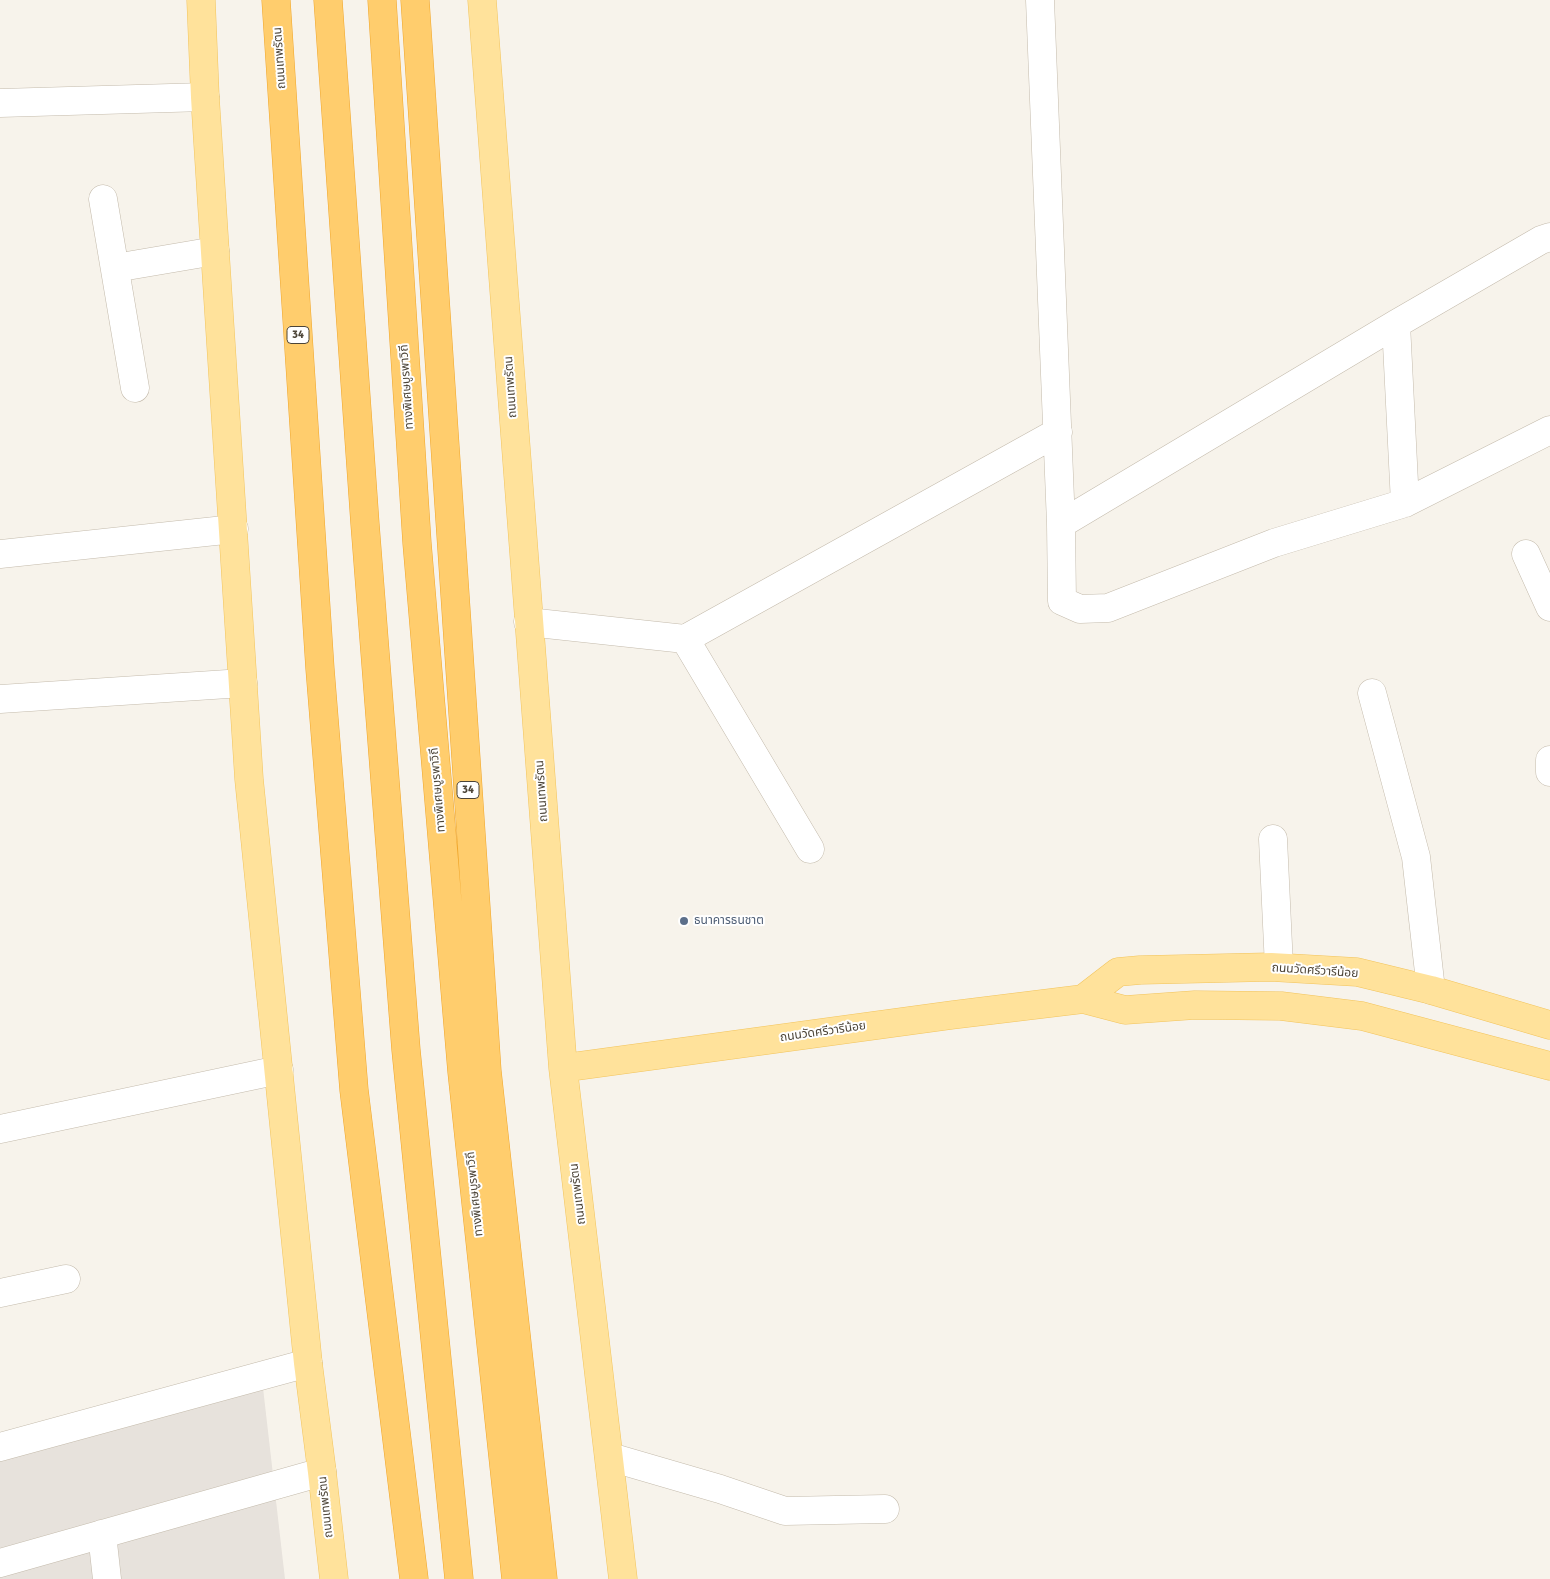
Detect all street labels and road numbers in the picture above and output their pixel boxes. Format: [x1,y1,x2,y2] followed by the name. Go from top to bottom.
[271,27,289,89] street label: ถนนเทพรัตน
[287,326,309,344] road number: 34
[397,344,417,430] street label: ทางพิเศษบูรพาวิถี
[502,356,520,418] street label: ถนนเทพรัตน
[427,747,449,833] street label: ทางพิเศษบูรพาวิถี
[533,760,551,822] street label: ถนนเทพรัตน
[457,782,479,798] road number: 34
[1271,961,1359,981] street label: ถนนวัดศรีวารีน้อย
[779,1019,867,1045] street label: ถนนวัดศรีวารีน้อย
[463,1151,487,1237] street label: ทางพิเศษบูรพาวิถี
[567,1162,589,1226] street label: ถนนเทพรัตน
[316,1475,336,1539] street label: ถนนเทพรัตน

